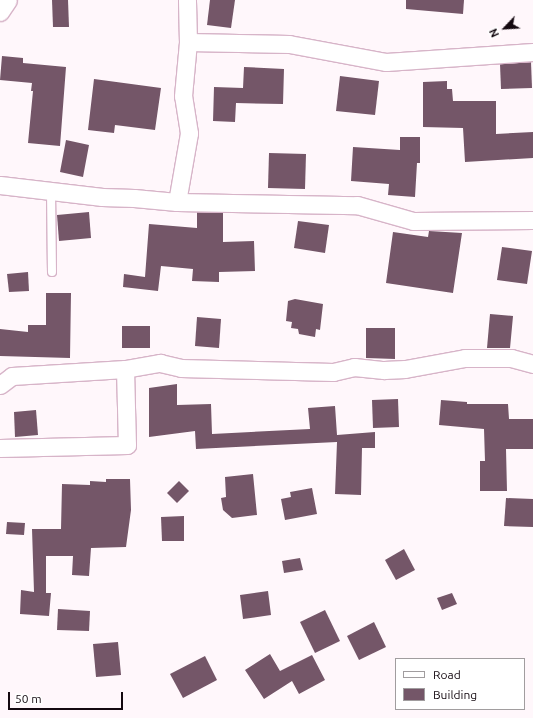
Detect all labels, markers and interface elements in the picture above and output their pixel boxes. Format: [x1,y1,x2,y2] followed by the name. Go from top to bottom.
[485,8,525,48] north arrow
[487,27,501,39] text: N
[395,658,525,710] legend
[433,668,461,681] text: Road
[10,684,125,710] scale bar
[433,688,477,701] text: Building
[15,692,42,705] text: 50 m

